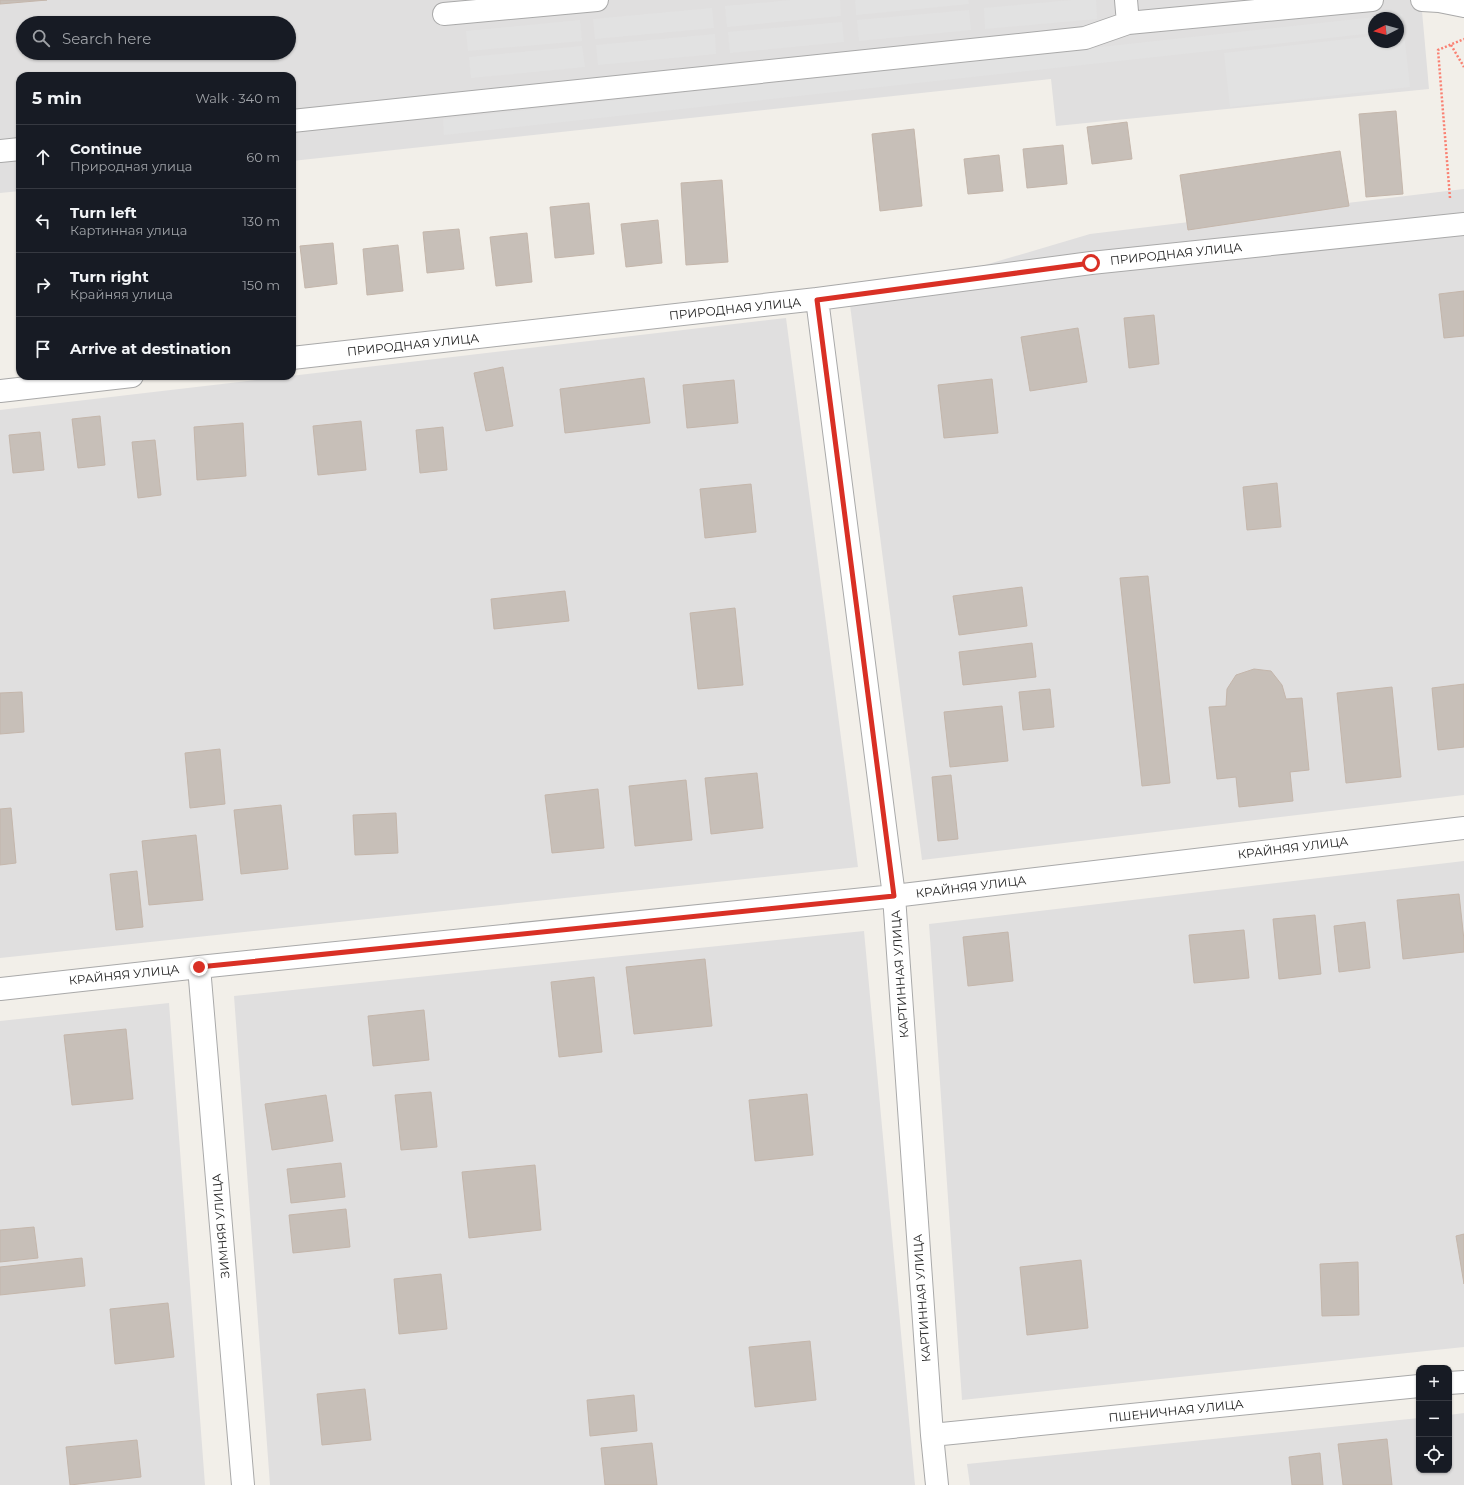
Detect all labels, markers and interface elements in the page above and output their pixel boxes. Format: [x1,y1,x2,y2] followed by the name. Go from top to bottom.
[1368,12,1404,48] north arrow
[16,16,296,60] search box
[30,27,52,49] icon: search
[62,29,151,48] text: Search here
[32,88,82,108] text: 5 min
[196,90,280,106] text: Walk · 340 m
[70,139,142,158] text: Continue
[32,146,54,168] icon: ahead
[246,149,280,165] text: 60 m
[70,158,192,174] text: Природная улица
[70,203,137,222] text: Turn left
[32,210,54,232] icon: left
[242,213,280,229] text: 130 m
[70,222,187,238] text: Картинная улица
[1109,239,1243,268] street label: ПРИРОДНАЯ УЛИЦА
[1082,254,1100,272] route start
[70,267,149,286] text: Turn right
[32,274,54,296] icon: right
[242,277,280,293] text: 150 m
[70,286,173,302] text: Крайняя улица
[668,294,802,323] street label: ПРИРОДНАЯ УЛИЦА
[346,330,480,359] street label: ПРИРОДНАЯ УЛИЦА
[32,338,54,360] icon: arrive
[70,339,231,358] text: Arrive at destination
[1237,833,1349,862] street label: КРАЙНЯЯ УЛИЦА
[915,872,1027,901] street label: КРАЙНЯЯ УЛИЦА
[888,910,911,1038] street label: КАРТИННАЯ УЛИЦА
[190,958,208,976] route end
[68,961,180,988] street label: КРАЙНЯЯ УЛИЦА
[208,1173,233,1279] street label: ЗИМНЯЯ УЛИЦА
[910,1234,933,1362] street label: КАРТИННАЯ УЛИЦА
[1416,1365,1452,1473] map controls
[1416,1365,1452,1401] button: +
[1108,1396,1244,1425] street label: ПШЕНИЧНАЯ УЛИЦА
[1416,1401,1452,1437] button: −
[1416,1437,1452,1473] button: locate

